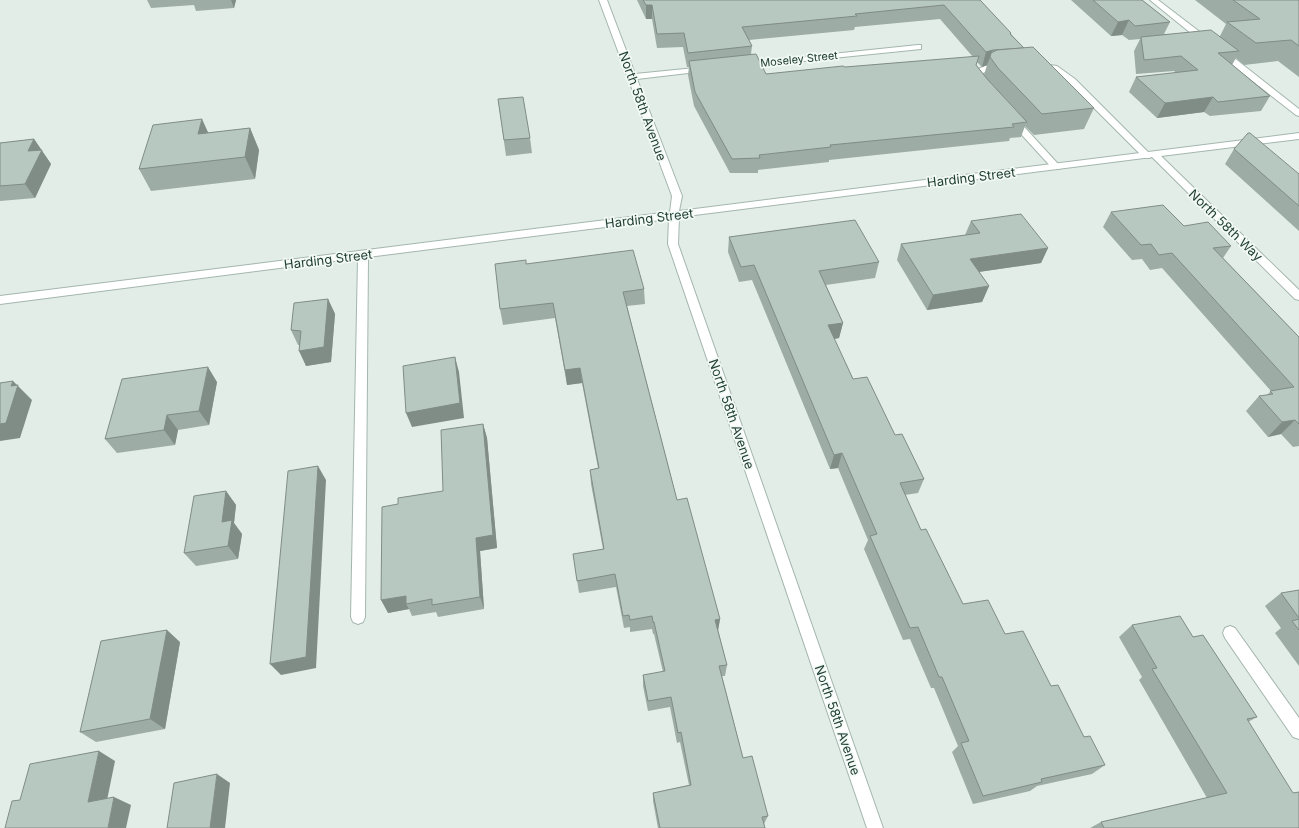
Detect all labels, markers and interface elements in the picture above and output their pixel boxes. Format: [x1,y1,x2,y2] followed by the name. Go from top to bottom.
[760,48,839,70] street label: Moseley Street
[616,49,670,163] street label: North 58th Avenue
[926,164,1016,190] street label: Harding Street
[1186,186,1266,264] street label: North 58th Way
[604,205,694,231] street label: Harding Street
[283,246,373,272] street label: Harding Street
[706,357,758,471] street label: North 58th Avenue
[812,663,864,777] street label: North 58th Avenue

